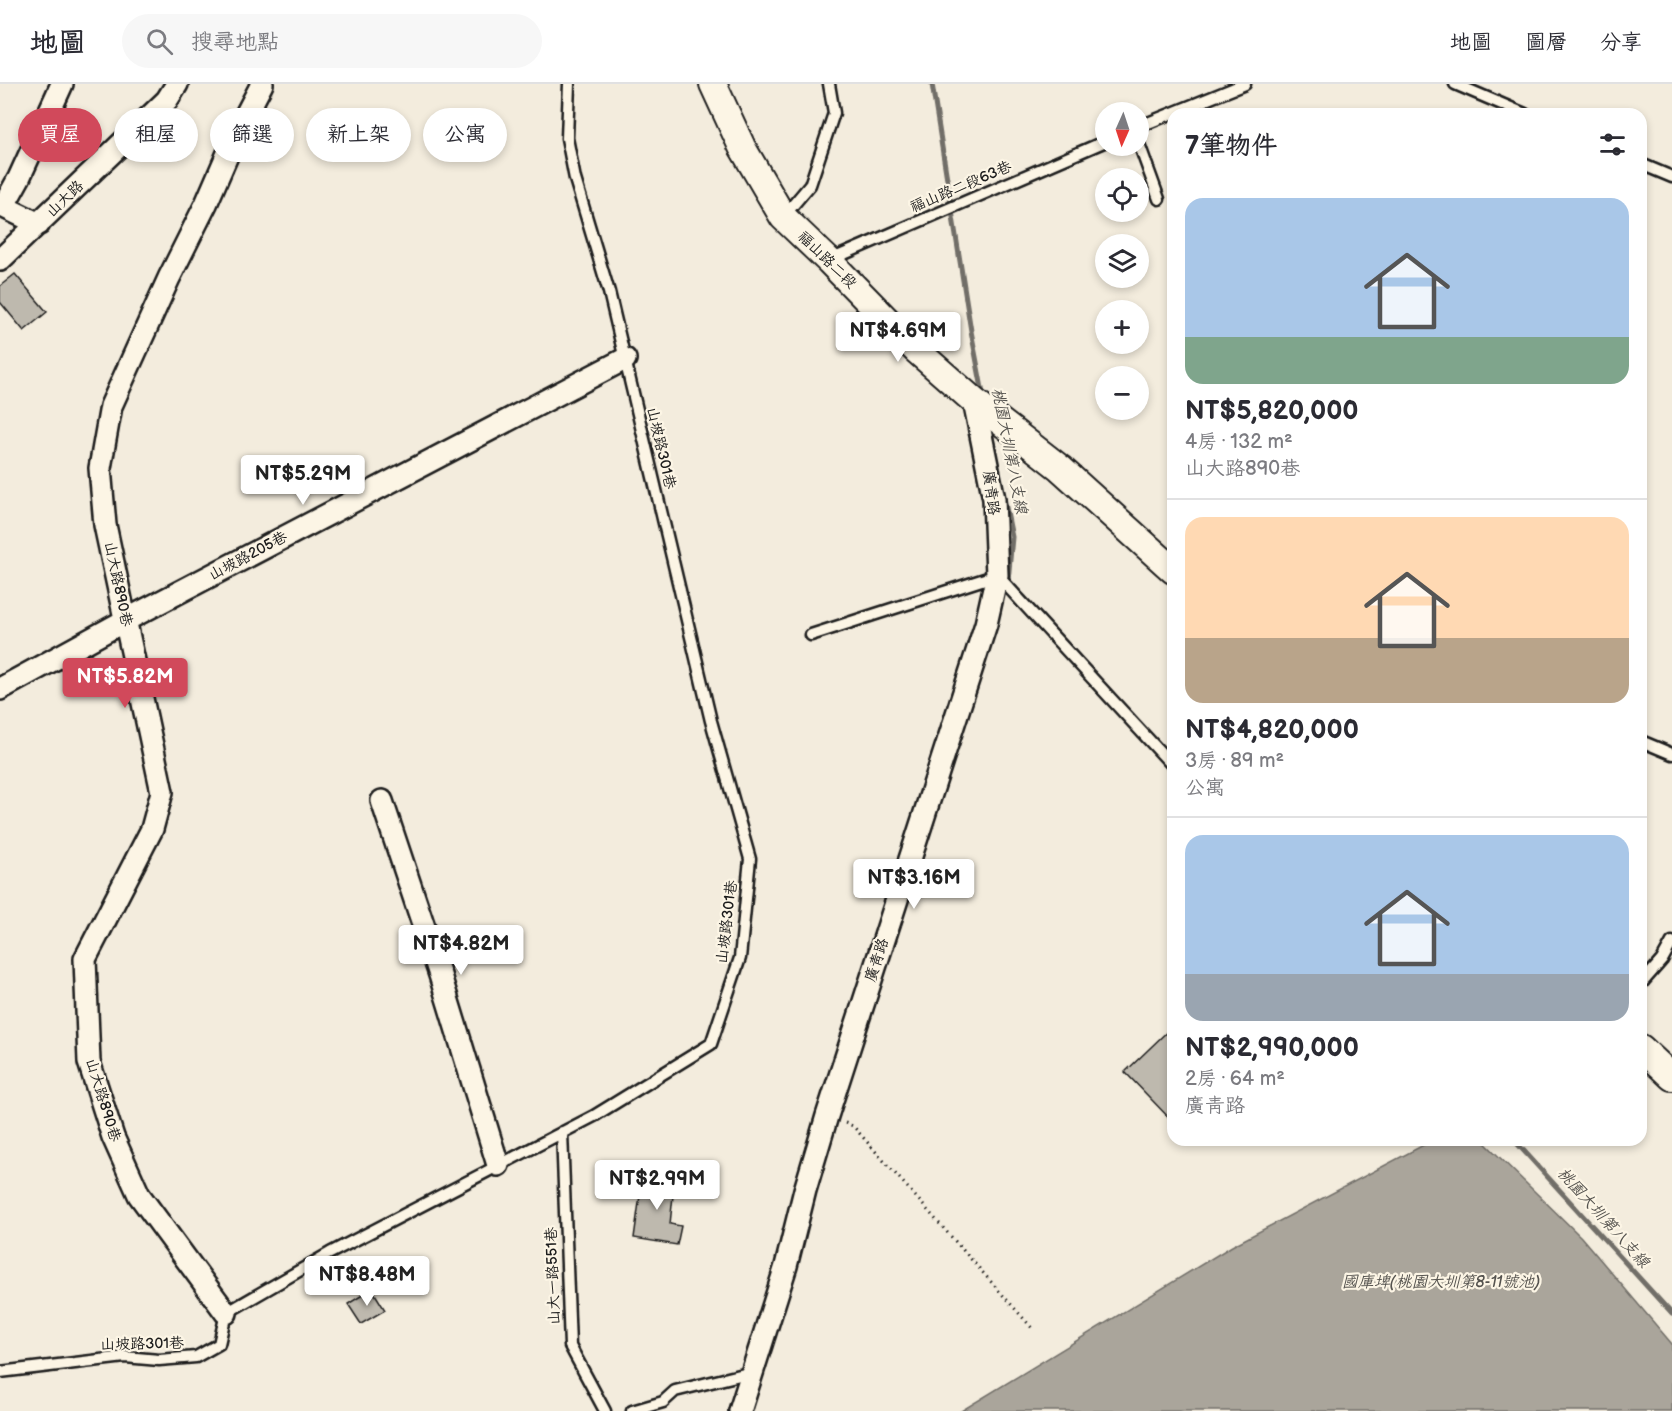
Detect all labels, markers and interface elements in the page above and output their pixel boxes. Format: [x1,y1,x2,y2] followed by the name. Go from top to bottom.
[122,14,542,68] search box
[143,25,176,58] icon: search
[30,27,86,60] text: 地圖
[191,29,279,56] text: 搜尋地點
[1450,30,1492,55] text: 地圖
[1525,30,1567,55] text: 圖層
[1600,30,1642,55] text: 分享
[1095,102,1149,156] north arrow
[1095,102,1149,420] map controls
[18,108,102,162] chip: 買屋
[114,108,198,162] chip: 租屋
[210,108,294,162] chip: 篩選
[306,108,411,162] chip: 新上架
[423,108,507,162] chip: 公寓
[1596,128,1629,161] icon: filters
[1185,131,1277,162] text: 7筆物件
[907,157,1015,217] street label: 福山路二段63巷
[1095,168,1149,222] button: locate
[42,177,88,221] street label: 山大路
[793,227,861,293] street label: 福山路二段
[1095,234,1149,288] button: layers
[1353,237,1461,345] icon: home
[1095,300,1149,354] button: +
[836,312,960,363] pin: NT$4.69M
[850,319,946,343] text: NT$4.69M
[1095,366,1149,420] button: −
[987,386,1031,517] water label: 桃園大圳第八支線
[1185,396,1359,427] text: NT$5,820,000
[642,405,680,491] street label: 山坡路301巷
[1185,430,1293,454] text: 4房 · 132 m²
[241,455,365,506] pin: NT$5.29M
[1185,457,1300,481] text: 山大路890巷
[255,462,351,486] text: NT$5.29M
[978,469,1004,517] street label: 廣青路
[205,527,291,585] street label: 山坡路205巷
[100,540,136,628] street label: 山大路890巷
[1353,556,1461,664] icon: home
[63,658,187,709] pin: NT$5.82M
[77,665,173,689] text: NT$5.82M
[1185,715,1359,746] text: NT$4,820,000
[1185,749,1284,773] text: 3房 · 89 m²
[1185,776,1225,800] text: 公寓
[852,859,976,910] pin: NT$3.16M
[867,866,961,890] text: NT$3.16M
[1353,874,1461,982] icon: home
[712,879,742,965] street label: 山坡路301巷
[399,925,523,976] pin: NT$4.82M
[413,932,510,956] text: NT$4.82M
[861,936,893,984] street label: 廣青路
[1185,1033,1359,1064] text: NT$2,990,000
[81,1056,125,1144] street label: 山大路890巷
[1185,1067,1285,1091] text: 2房 · 64 m²
[1185,1094,1245,1118] text: 廣青路
[595,1160,719,1211] pin: NT$2.99M
[1553,1164,1654,1273] water label: 桃園大圳第八支線
[609,1167,705,1191] text: NT$2.99M
[542,1227,564,1325] street label: 山大一路551巷
[305,1256,429,1307] pin: NT$8.48M
[318,1263,416,1287] text: NT$8.48M
[1342,1273,1540,1292] water label: 國庫埤(桃園大圳第8-11號池)
[100,1334,184,1354] street label: 山坡路301巷

